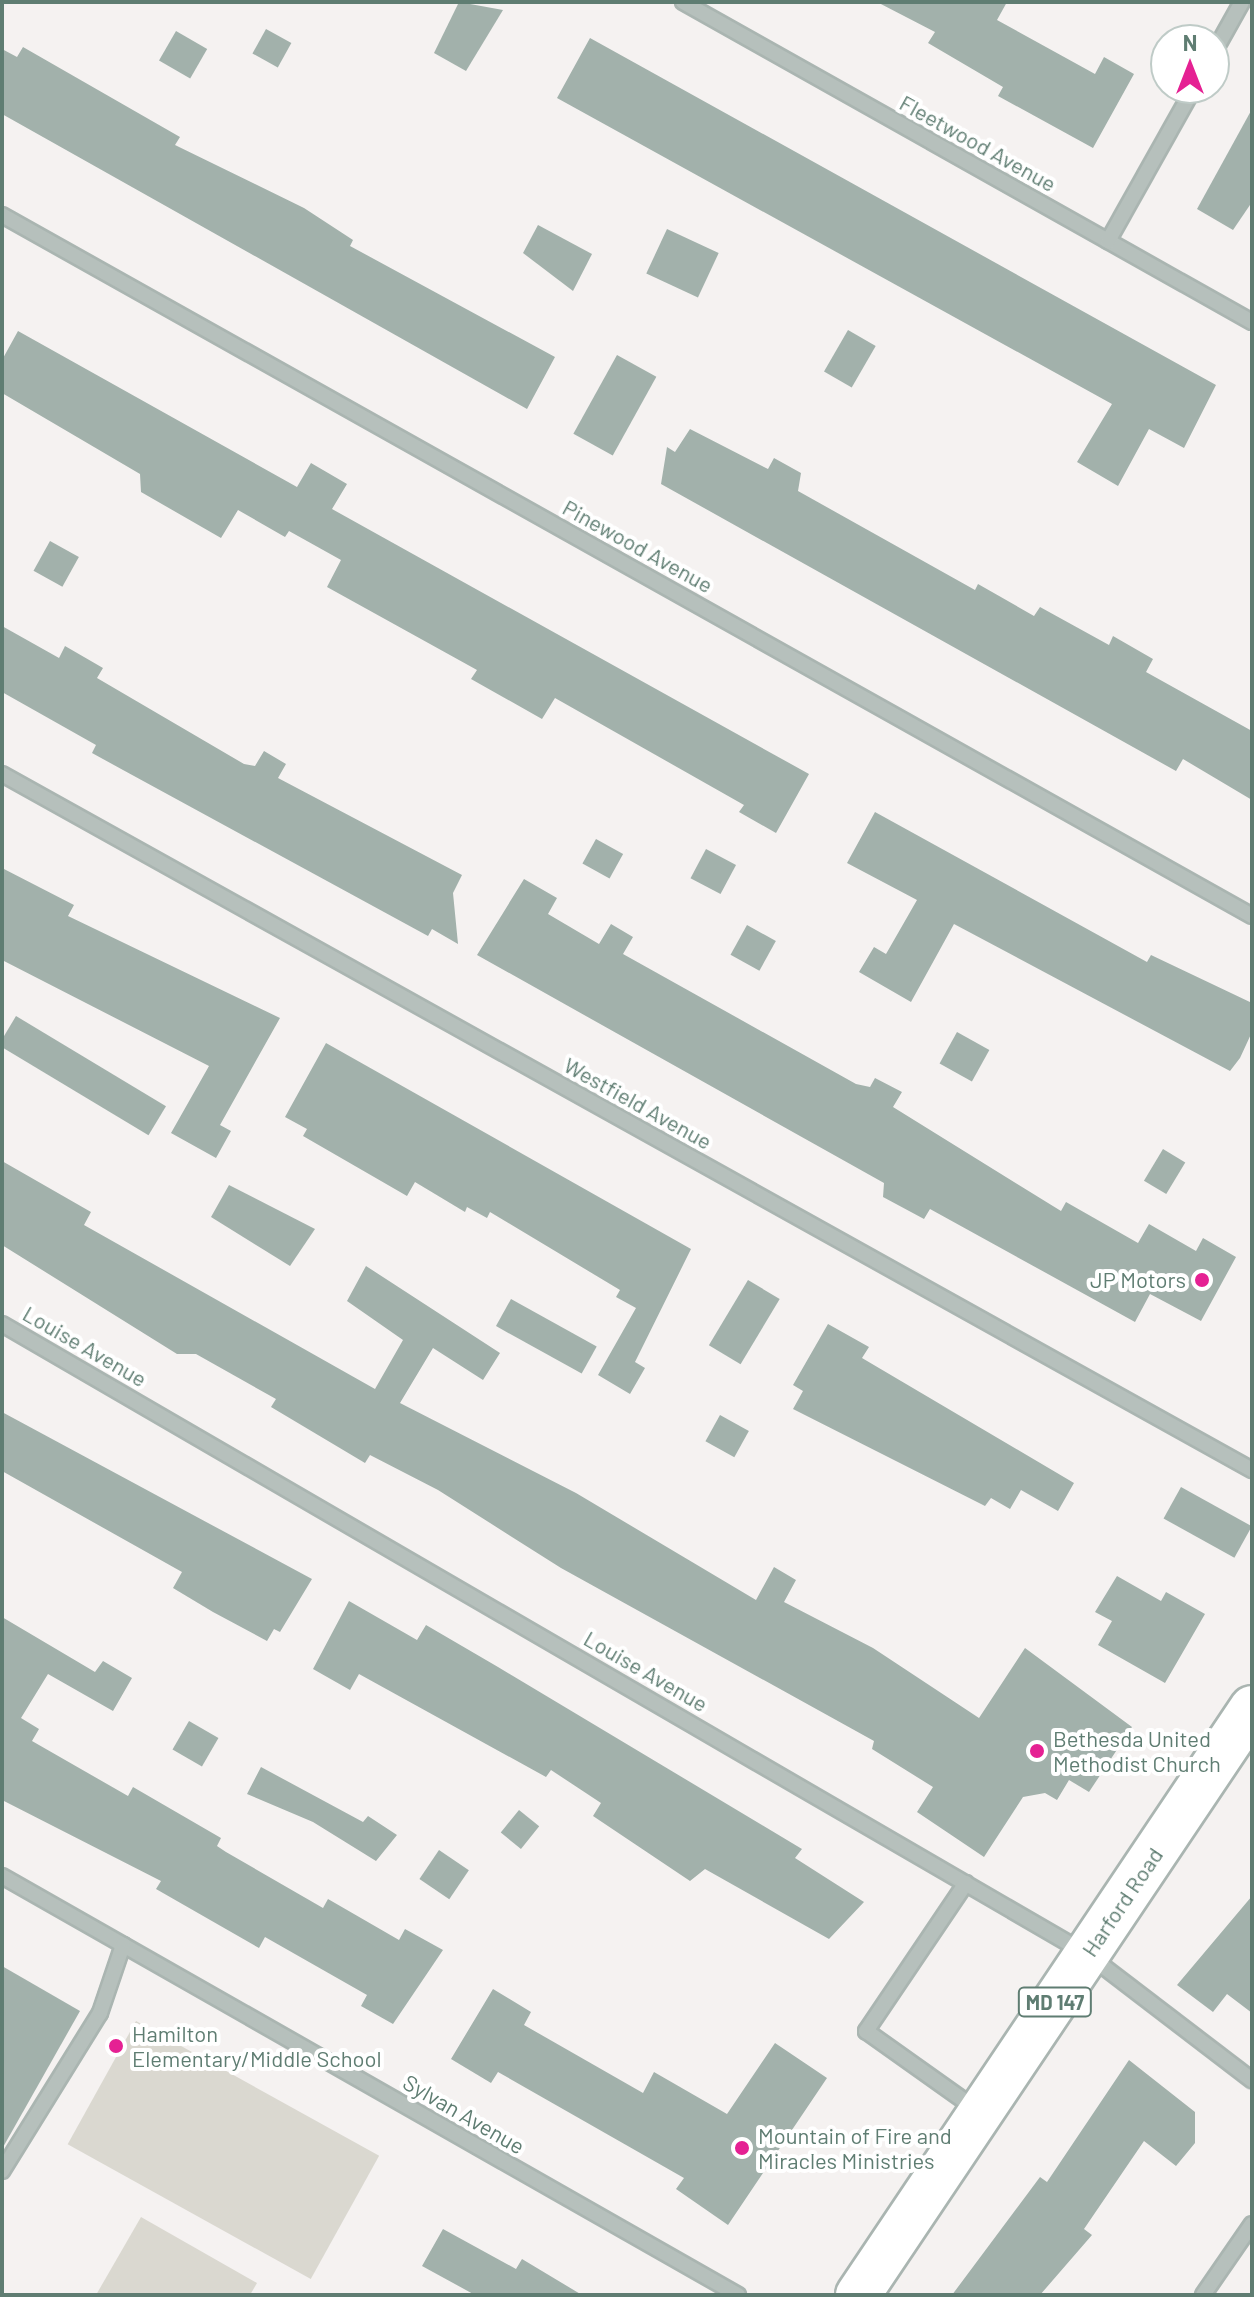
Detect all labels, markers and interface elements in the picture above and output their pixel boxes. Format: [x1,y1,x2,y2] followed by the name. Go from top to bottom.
[1150,24,1230,104] north arrow
[1183,29,1197,55] text: N
[895,89,1061,197] street label: Fleetwood Avenue
[558,494,718,598] street label: Pinewood Avenue
[559,1051,717,1155] street label: Westfield Avenue
[1090,1267,1186,1293] place label: JP Motors
[1193,1271,1211,1289] marker: JP Motors
[18,1300,152,1392] street label: Louise Avenue
[579,1625,713,1717] street label: Louise Avenue
[1053,1725,1221,1776] place label: Bethesda United Methodist Church
[1028,1742,1046,1760] marker: Bethesda United Methodist Church
[1076,1843,1168,1961] street label: Harford Road
[1017,1986,1093,2018] road number: MD 147
[132,2020,381,2072] place label: Hamilton Elementary/Middle School
[107,2037,125,2055] marker: Hamilton Elementary/Middle School
[399,2069,529,2159] street label: Sylvan Avenue
[758,2122,952,2174] place label: Mountain of Fire and Miracles Ministries
[733,2139,751,2157] marker: Mountain of Fire and Miracles Ministries

